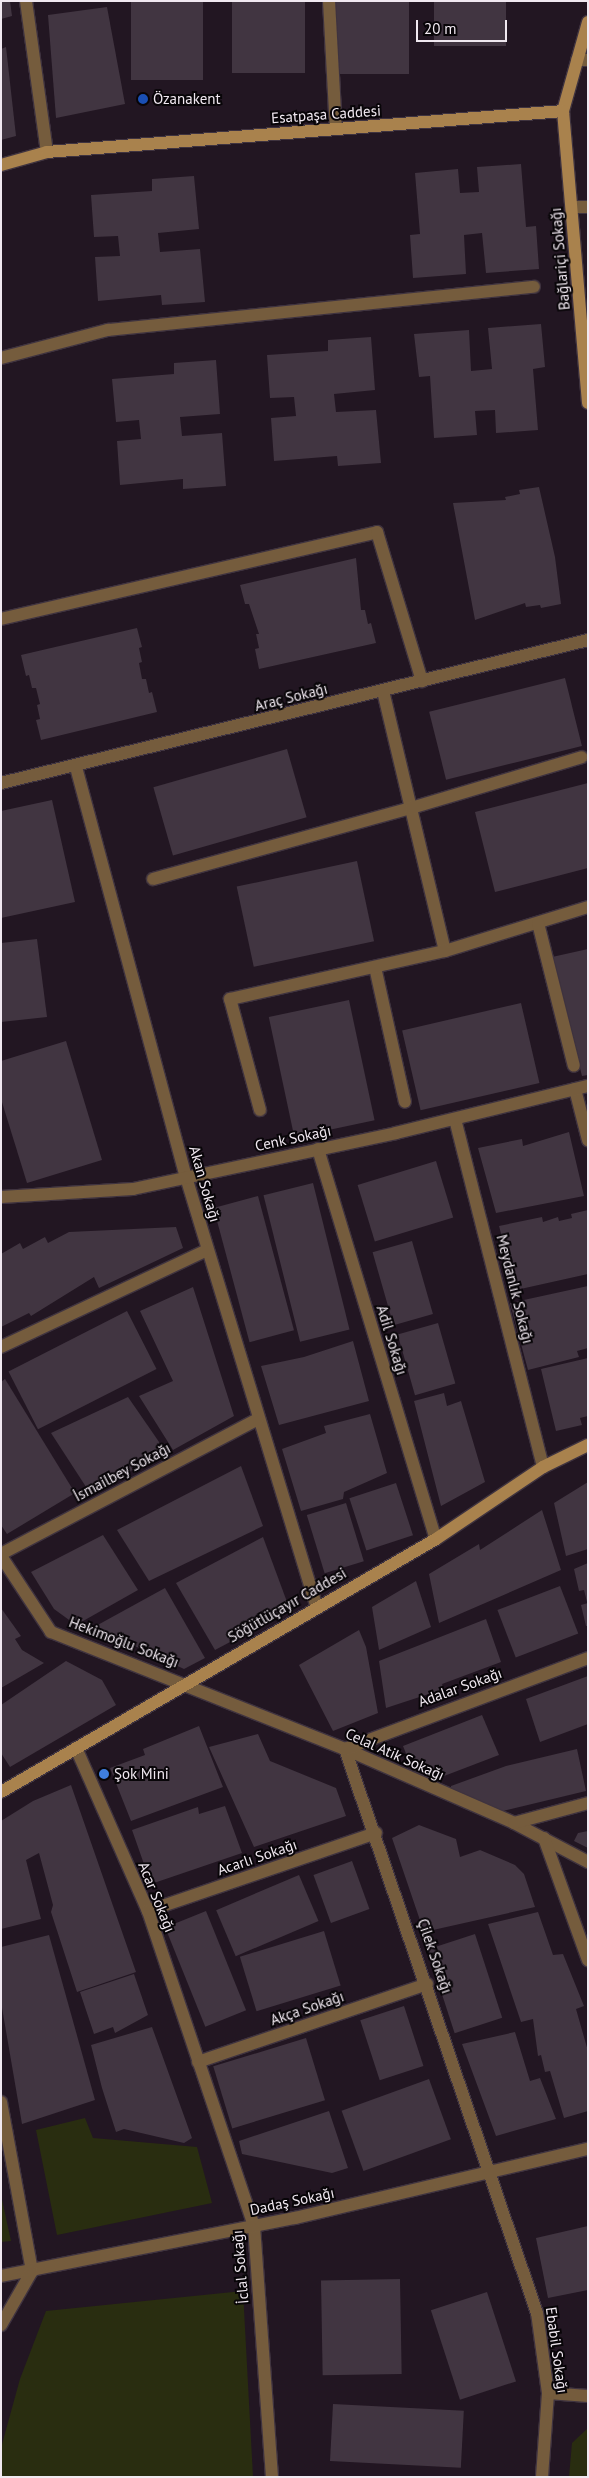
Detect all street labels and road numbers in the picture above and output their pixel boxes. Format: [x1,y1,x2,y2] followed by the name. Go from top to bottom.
[270,101,382,127] street label: Esatpaşa Caddesi
[547,207,573,311] street label: Bağlariçi Sokağı
[253,679,329,715] street label: Araç Sokağı
[253,1121,333,1155] street label: Cenk Sokağı
[186,1144,224,1224] street label: Akan Sokağı
[493,1232,537,1346] street label: Meydanlık Sokağı
[373,1303,411,1377] street label: Adil Sokağı
[70,1439,174,1505] street label: İsmailbey Sokağı
[225,1564,349,1646] street label: Söğütlüçayır Caddesi
[66,1613,182,1671] street label: Hekimoğlu Sokağı
[416,1664,504,1710] street label: Adalar Sokağı
[342,1724,448,1784] street label: Celal Atik Sokağı
[215,1835,299,1879] street label: Acarlı Sokağı
[135,1859,179,1935] street label: Acar Sokağı
[414,1916,456,1996] street label: Çilek Sokağı
[268,1987,346,2029] street label: Akça Sokağı
[248,2183,336,2219] street label: Dadaş Sokağı
[228,2229,252,2305] street label: İclal Sokağı
[542,2306,572,2394] street label: Ebabil Sokağı

